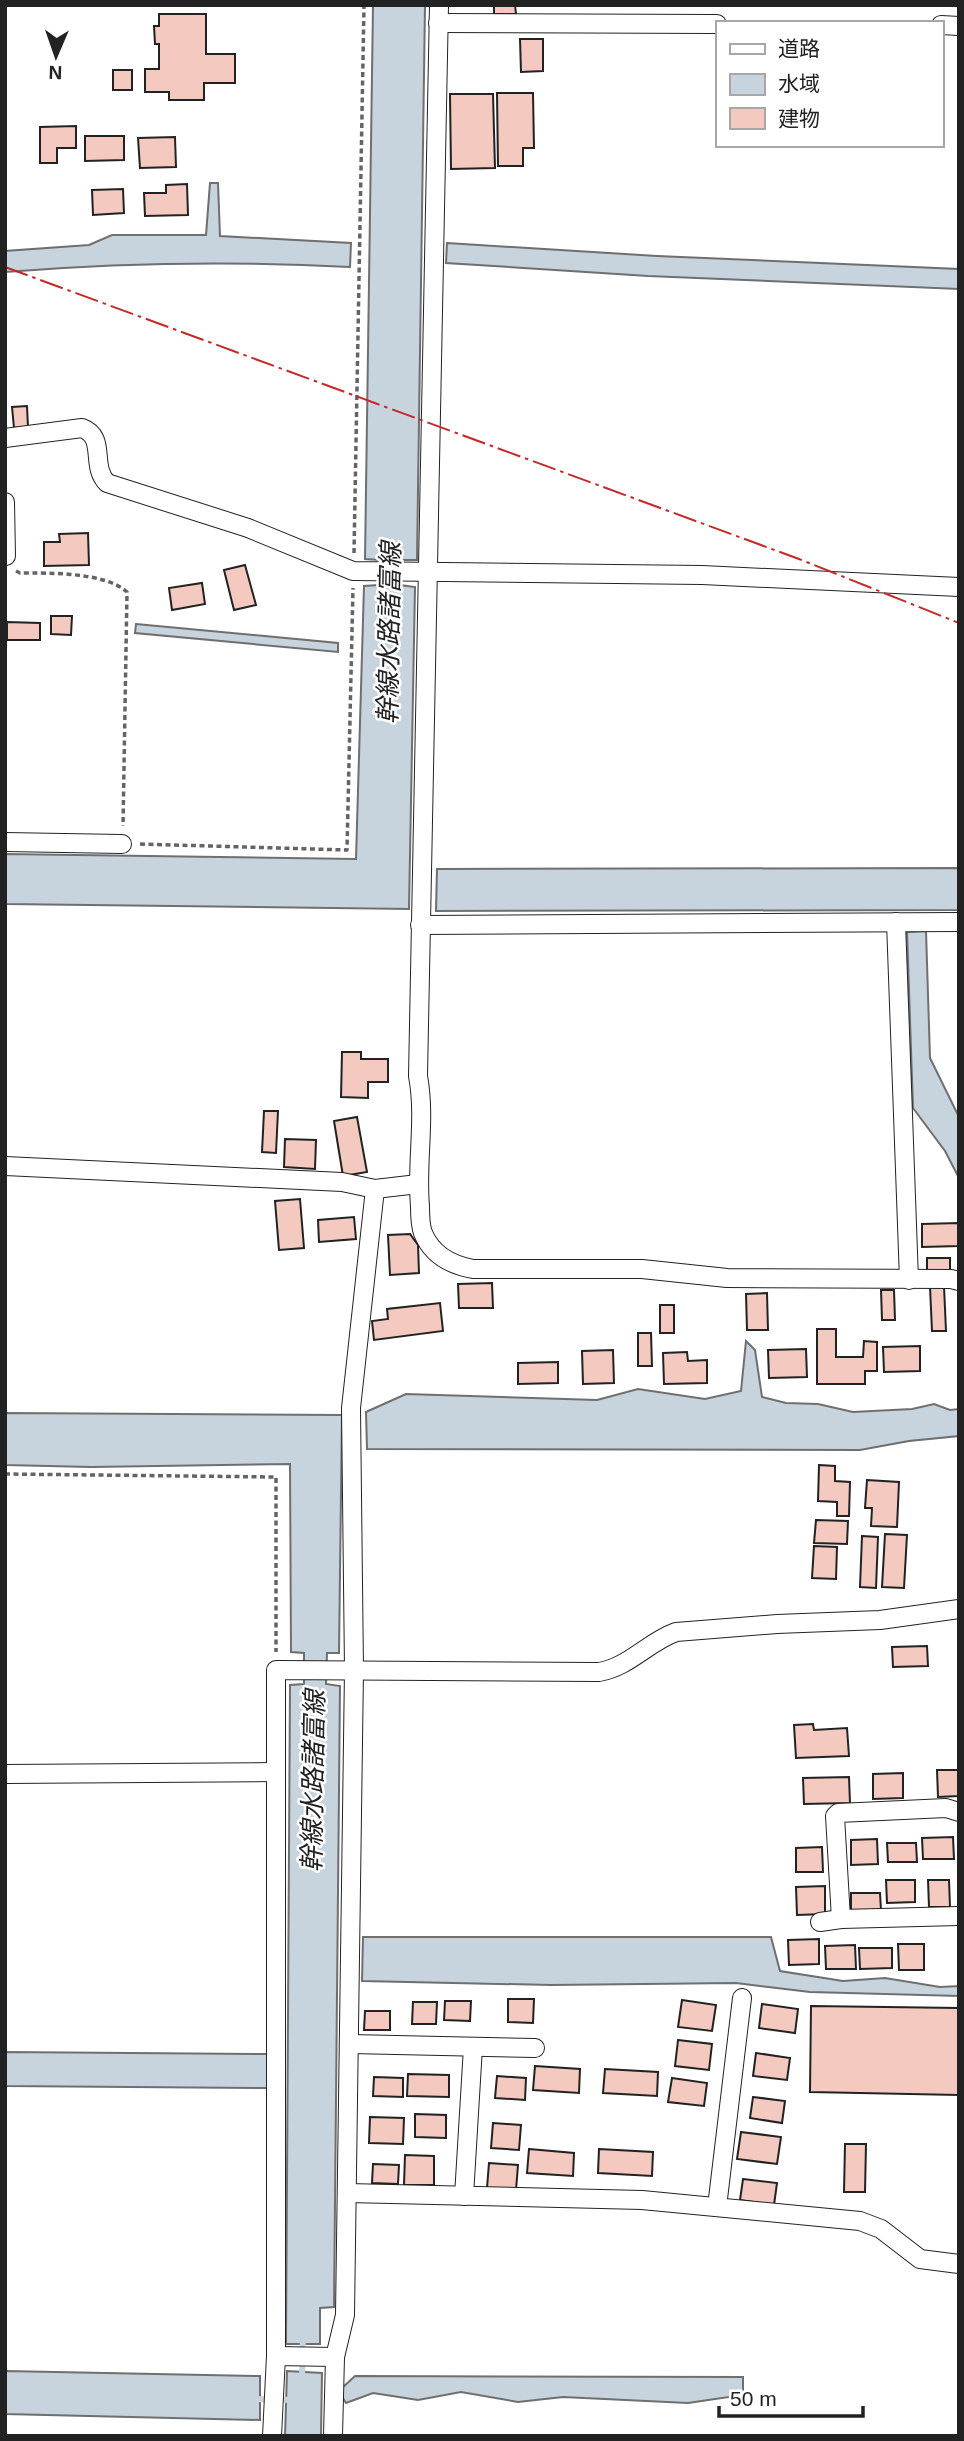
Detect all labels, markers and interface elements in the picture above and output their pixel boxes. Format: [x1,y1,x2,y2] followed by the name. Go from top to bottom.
[21,21,91,91] north arrow
[716,21,943,147] legend
[778,37,820,60] text: 道路
[48,62,63,83] text: N
[778,72,820,95] text: 水域
[778,107,820,130] text: 建物
[372,539,406,724] water label: 幹線水路諸富線
[296,1687,330,1872] water label: 幹線水路諸富線
[719,2374,862,2418] scale bar
[730,2387,777,2410] text: 50 m

